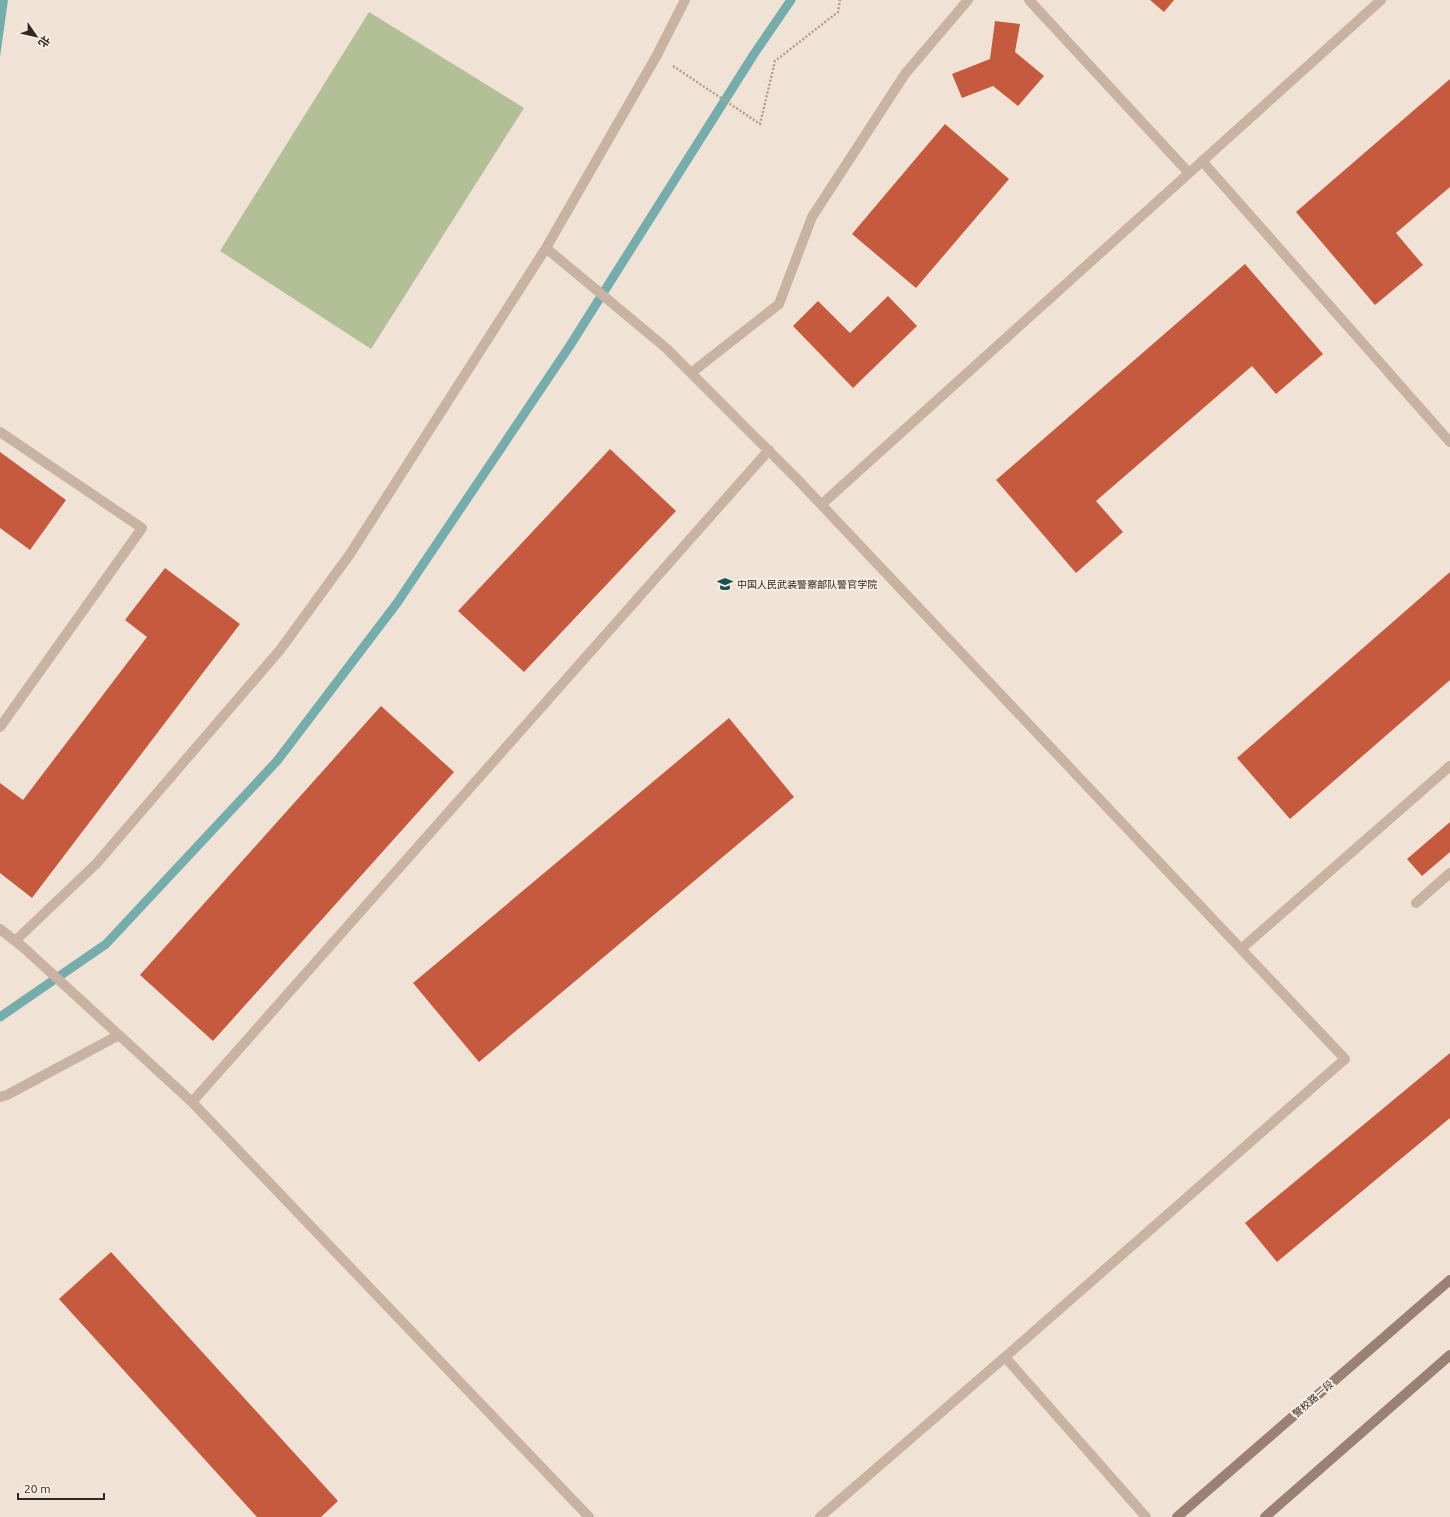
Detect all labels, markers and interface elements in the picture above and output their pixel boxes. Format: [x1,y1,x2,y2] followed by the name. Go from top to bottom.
[16,16,56,56] north arrow
[36,34,52,50] text: 北
[716,575,734,593] school or university icon: 中国人民武装警察部队警官学院
[737,579,877,590] place label: 中国人民武装警察部队警官学院
[1291,1378,1335,1420] street label: 警校路一段
[18,1475,104,1501] scale bar
[24,1482,51,1495] text: 20 m

